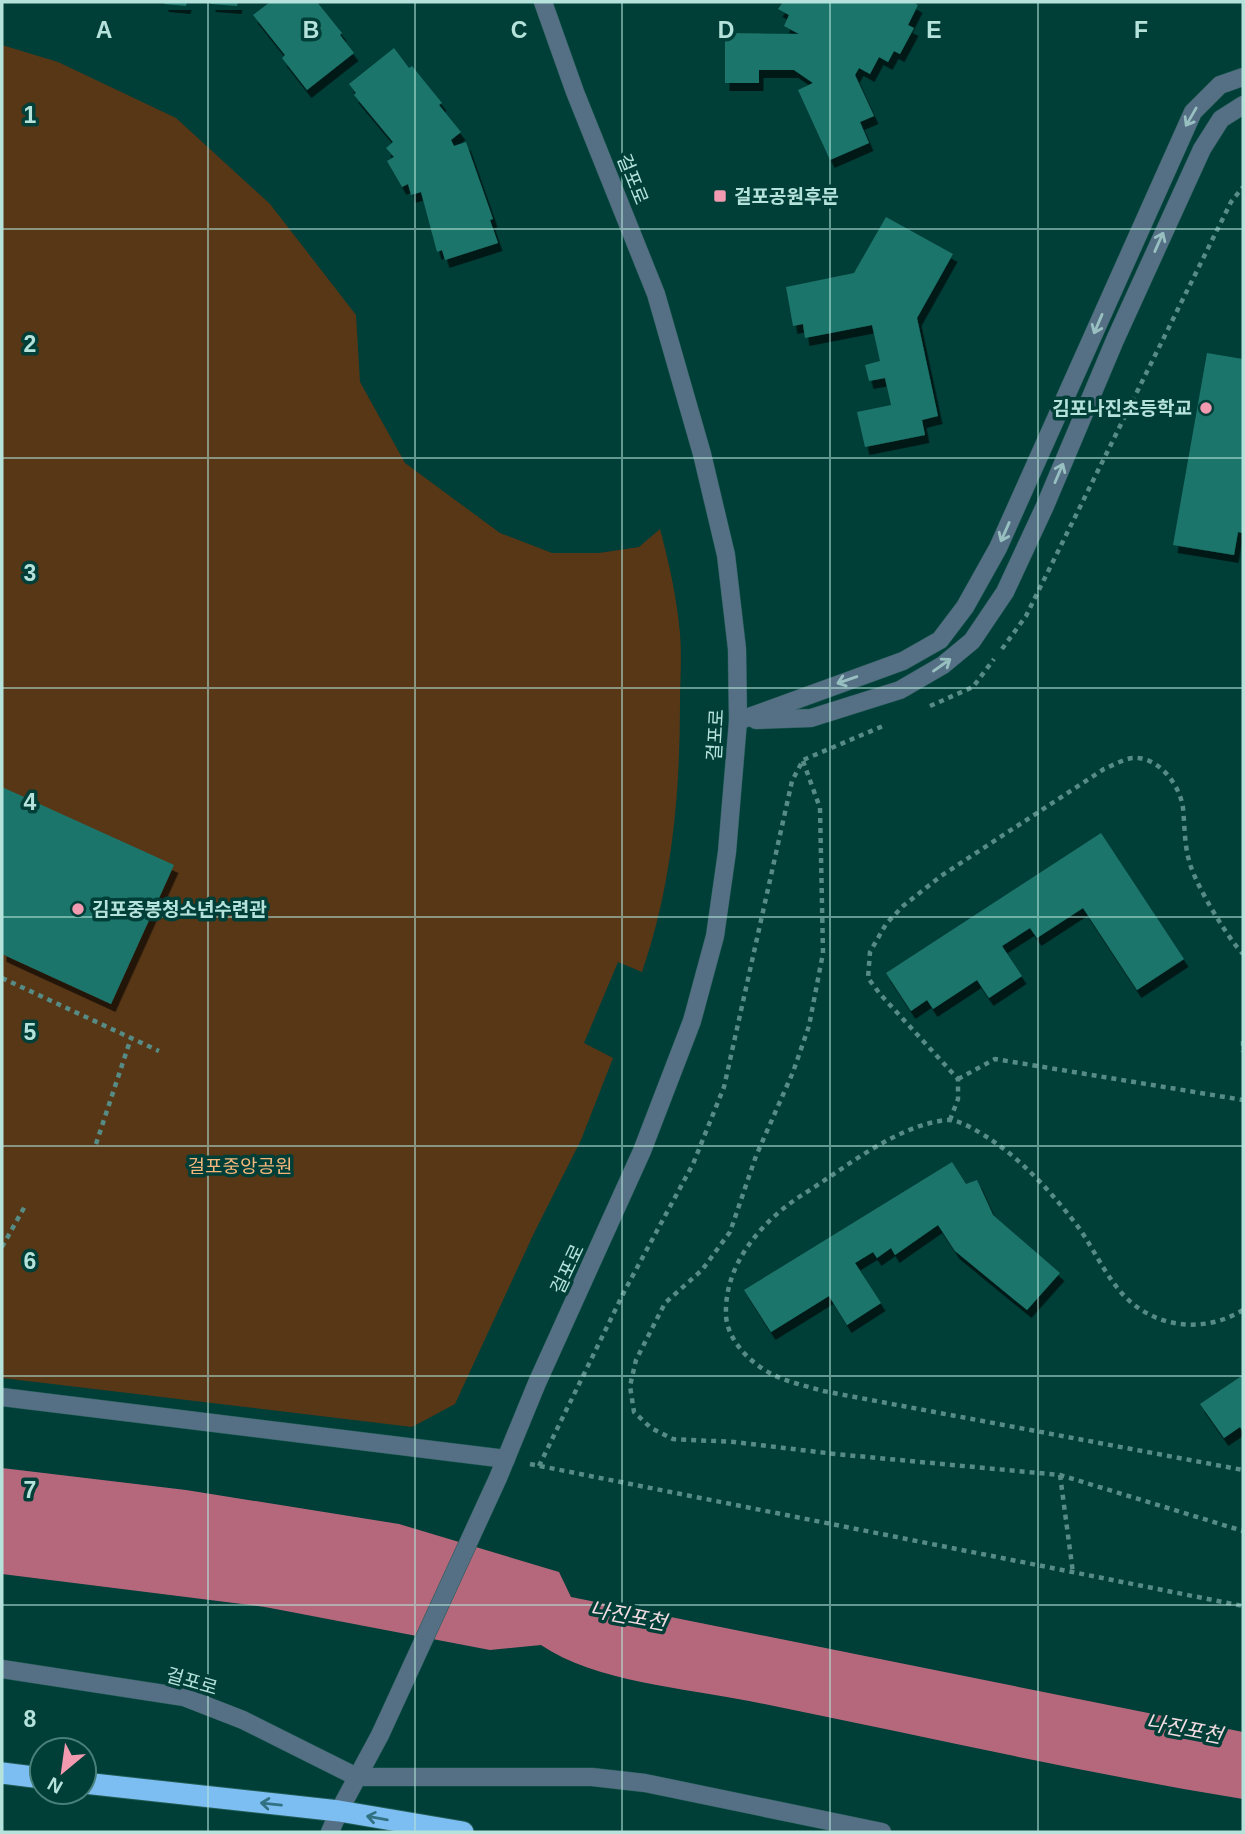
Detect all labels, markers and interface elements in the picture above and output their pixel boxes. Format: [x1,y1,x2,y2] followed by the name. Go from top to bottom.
[96,17,112,43] text: A
[303,17,319,43] text: B
[511,17,527,43] text: C
[718,17,734,43] text: D
[926,17,942,43] text: E
[1134,17,1148,43] text: F
[24,102,37,128] text: 1
[1184,107,1198,127] one-way arrow
[613,151,652,207] street label: 걸포로
[734,186,839,207] place label: 걸포공원후문
[712,188,728,204] marker: 걸포공원후문
[1153,232,1166,253] one-way arrow
[1090,313,1103,335] one-way arrow
[24,331,36,357] text: 2
[1052,398,1192,419] place label: 김포나진초등학교
[1198,400,1214,416] marker: 김포나진초등학교
[1053,463,1066,485] one-way arrow
[998,521,1011,542] one-way arrow
[24,560,36,586] text: 3
[932,658,951,672] one-way arrow
[837,675,859,687] one-way arrow
[704,708,727,762] street label: 걸포로
[24,789,37,815] text: 4
[92,899,267,920] place label: 김포중봉청소년수련관
[70,901,86,917] marker: 김포중봉청소년수련관
[24,1019,37,1045] text: 5
[188,1156,292,1177] park label: 걸포중앙공원
[547,1241,588,1297] street label: 걸포로
[24,1248,36,1274] text: 6
[24,1477,36,1503] text: 7
[588,1597,671,1635] water label: 나진포천
[164,1664,220,1699] street label: 걸포로
[24,1706,37,1732] text: 8
[1144,1710,1227,1748] water label: 나진포천
[28,1736,98,1806] north arrow
[44,1773,66,1798] text: N
[260,1797,283,1810] one-way arrow
[366,1811,389,1824] one-way arrow

